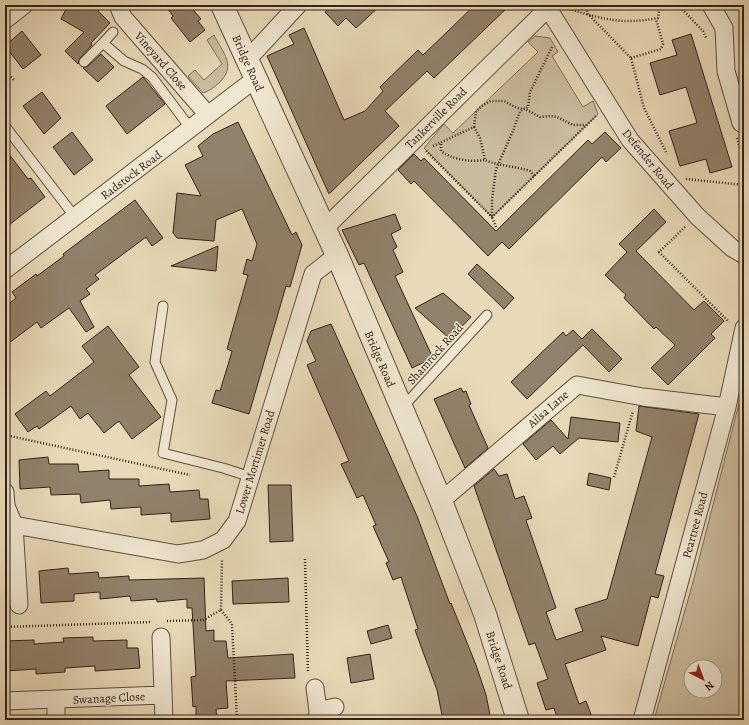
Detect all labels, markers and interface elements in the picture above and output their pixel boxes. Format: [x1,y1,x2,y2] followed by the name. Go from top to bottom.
[130,28,191,94] street label: Vineyard Close
[228,32,268,94] street label: Bridge Road
[402,83,471,152] street label: Tankerville Road
[619,125,678,193] street label: Defender Road
[97,147,165,203] street label: Radstock Road
[403,320,467,388] street label: Shamrock Road
[361,328,399,390] street label: Bridge Road
[523,387,572,432] street label: Ailsa Lane
[232,408,279,516] street label: Lower Mortimer Road
[678,489,712,560] street label: Peartree Road
[482,629,516,692] street label: Bridge Road
[683,659,723,699] north arrow
[701,678,717,694] text: N
[72,688,146,708] street label: Swanage Close

